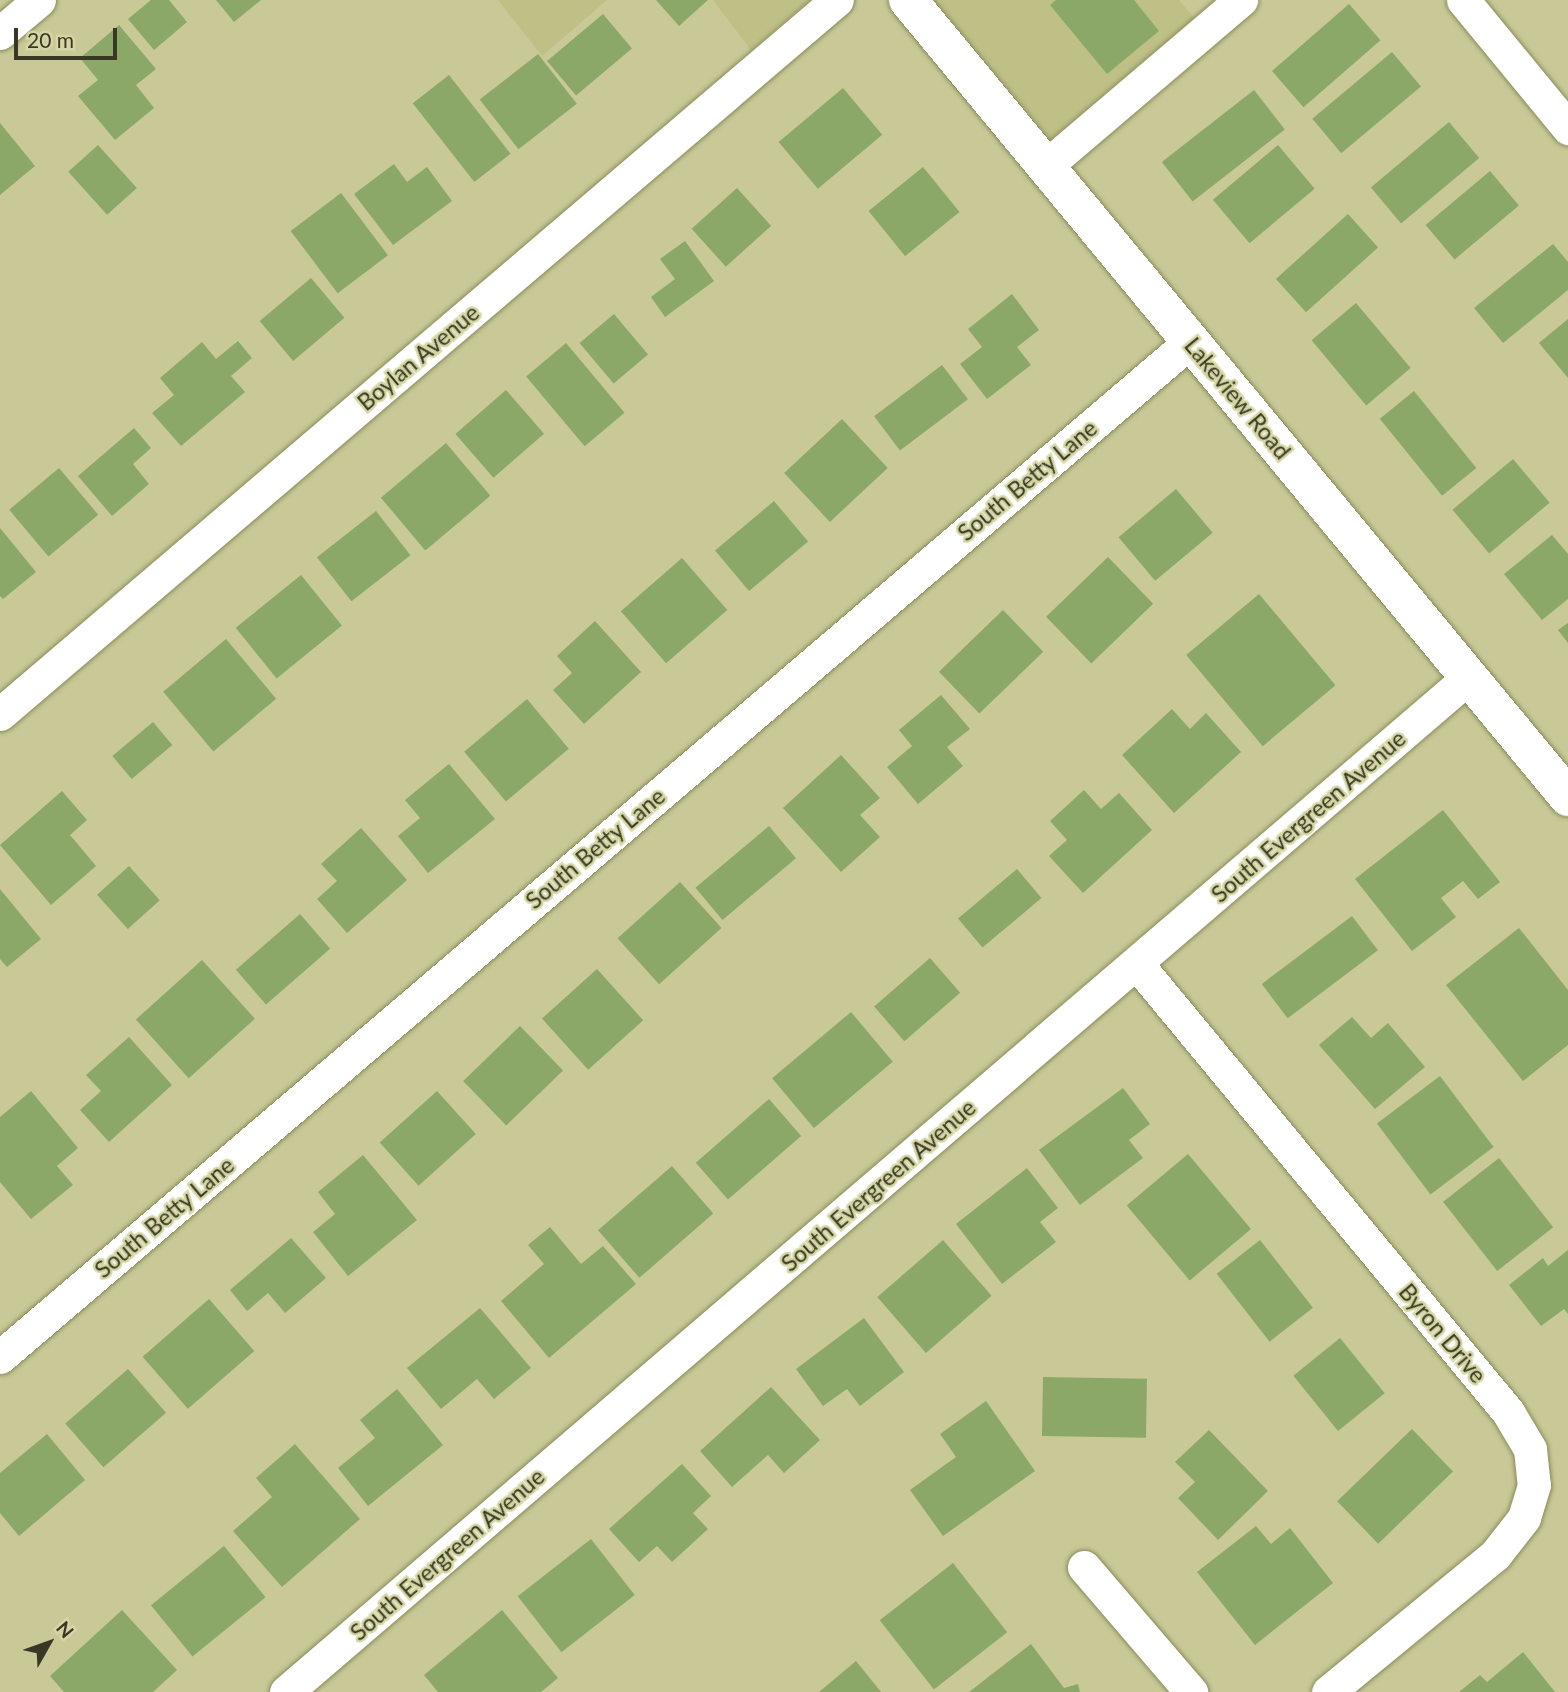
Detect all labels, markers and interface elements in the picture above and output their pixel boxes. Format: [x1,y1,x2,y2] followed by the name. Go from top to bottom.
[18,14,121,58] scale bar
[27,27,74,52] text: 20 m
[351,298,485,416] street label: Boylan Avenue
[1179,331,1297,465] street label: Lakeview Road
[952,414,1102,546] street label: South Betty Lane
[1205,724,1411,908] street label: South Evergreen Avenue
[520,782,670,914] street label: South Betty Lane
[775,1093,981,1277] street label: South Evergreen Avenue
[89,1151,239,1283] street label: South Betty Lane
[1394,1278,1492,1388] street label: Byron Drive
[344,1462,550,1646] street label: South Evergreen Avenue
[14,1608,84,1678] north arrow
[52,1616,79,1642] text: N

